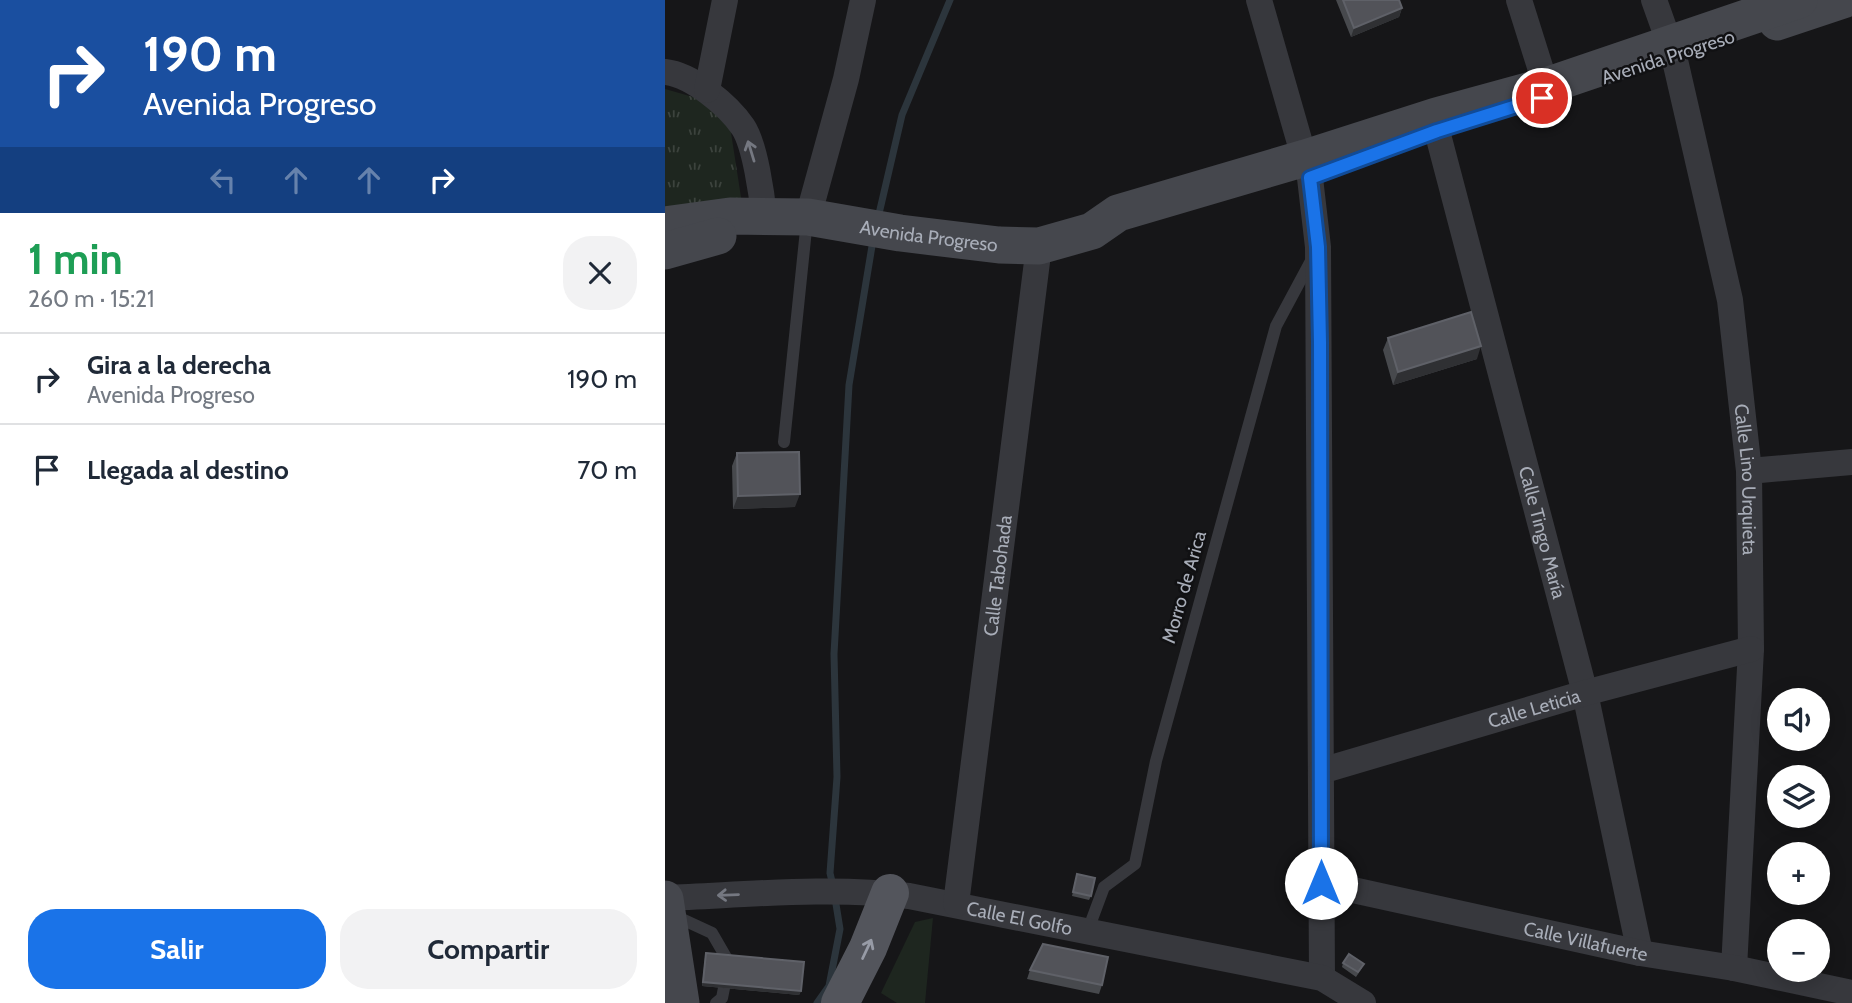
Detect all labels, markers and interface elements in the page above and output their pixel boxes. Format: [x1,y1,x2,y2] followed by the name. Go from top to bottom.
[143,24,277,83] text: 190 m
[1598,25,1738,89] street label: Avenida Progreso
[28,28,119,119] icon: right
[1512,68,1572,128] pin
[1523,79,1561,117] icon: arrive
[143,84,377,123] text: Avenida Progreso
[743,140,756,162] one-way arrow
[204,161,242,199] icon: left
[277,161,315,199] icon: ahead
[350,161,388,199] icon: ahead
[423,161,461,199] icon: right
[858,215,999,256] street label: Avenida Progreso
[28,233,123,285] text: 1 min
[563,236,637,310] button: close
[28,285,155,313] text: 260 m · 15:21
[87,349,271,381] text: Gira a la derecha
[28,360,66,398] icon: right
[567,363,637,395] text: 190 m
[87,381,255,409] text: Avenida Progreso
[1730,402,1761,555] street label: Calle Lino Urquieta
[28,451,66,489] icon: arrive
[87,454,289,486] text: Llegada al destino
[577,454,637,486] text: 70 m
[1514,464,1571,601] street label: Calle Tingo María
[978,514,1016,638] street label: Calle Tabohada
[1157,528,1211,646] street label: Morro de Arica
[1485,684,1583,733] street label: Calle Leticia
[1767,688,1830,982] map controls
[1767,688,1830,751] button: sound
[1767,765,1830,828] button: layers
[1767,842,1830,905] button: +
[1284,846,1358,920] position arrow
[717,889,740,902] one-way arrow
[965,896,1074,940] street label: Calle El Golfo
[28,909,326,989] button: Salir
[340,909,637,989] button: Compartir
[1522,916,1650,966] street label: Calle Villafuerte
[1767,919,1830,982] button: −
[861,939,874,960] one-way arrow

